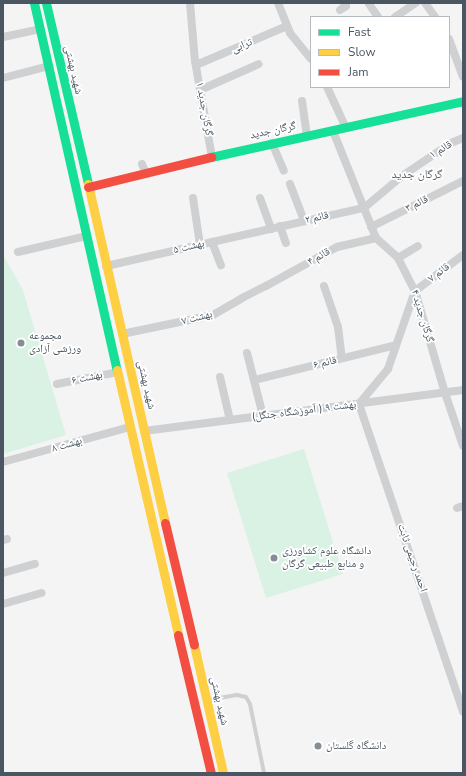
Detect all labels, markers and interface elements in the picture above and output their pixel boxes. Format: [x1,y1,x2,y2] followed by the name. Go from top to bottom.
[310,16,450,88] legend
[348,24,371,40] text: Fast
[230,36,254,56] street label: ترابی
[61,44,85,96] street label: شهید بهشتی
[348,44,376,60] text: Slow
[348,64,369,80] text: Jam
[193,81,215,137] street label: گرگان جدید ۱
[249,120,297,142] street label: گرگان جدید
[427,138,455,162] street label: ۱ قائم
[391,168,443,182] district label: گرگان جدید
[403,193,431,215] street label: ۳ قائم
[304,209,330,227] street label: ۲ قائم
[172,237,206,257] street label: بهشت ۵
[305,245,333,269] street label: قائم ۴
[425,261,453,285] street label: ۷ قائم
[408,288,436,344] street label: گرگان جدید ۴
[180,308,214,328] street label: بهشت ۷
[29,330,81,356] place label: مجموعه ورزشی آزادی
[16,338,26,348] marker: مجموعه ورزشی آزادی
[312,354,338,372] street label: قائم ۶
[134,359,158,411] street label: شهید بهشتی
[70,368,104,388] street label: ۶ بهشت
[251,398,357,424] street label: بهشت ۹ ( آموزشگاه جنگل)
[50,434,84,456] street label: ۸ بهشت
[394,522,430,594] street label: احمد رحیمی ثابت
[282,545,371,571] place label: دانشگاه علوم کشاورزی و منابع طبیعی گرگان
[269,553,279,563] marker: دانشگاه علوم کشاورزی و منابع طبیعی گرگان
[207,675,231,727] street label: شهید بهشتی
[326,739,386,753] place label: دانشگاه گلستان
[313,741,323,751] marker: دانشگاه گلستان

